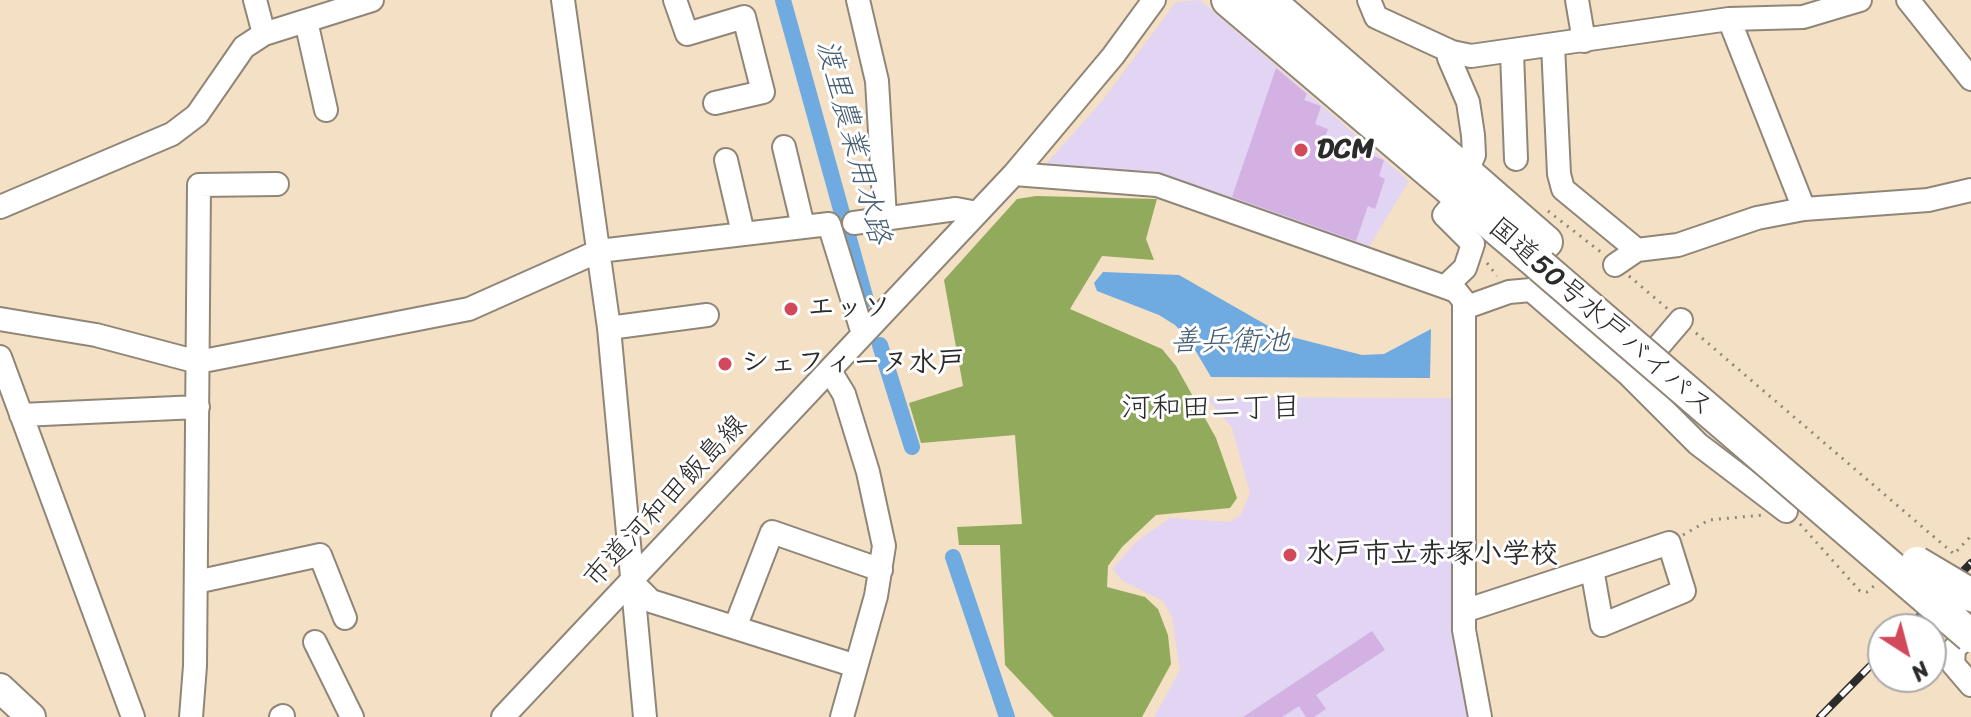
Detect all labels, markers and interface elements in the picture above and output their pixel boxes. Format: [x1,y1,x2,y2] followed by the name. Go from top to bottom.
[807,36,897,248] water label: 渡里農業用水路
[1317,133,1374,167] place label: DCM
[1292,141,1310,159] marker: DCM
[1481,211,1719,425] street label: 国道50号水戸バイパス
[807,292,891,326] place label: エッソ
[782,300,800,318] marker: エッソ
[1170,324,1290,360] water label: 善兵衛池
[741,347,965,381] place label: シェフィーヌ水戸
[716,355,734,373] marker: シェフィーヌ水戸
[1121,391,1301,427] district label: 河和田二丁目
[577,409,755,595] street label: 市道河和田飯島線
[1306,538,1558,572] place label: 水戸市立赤塚小学校
[1281,546,1299,564] marker: 水戸市立赤塚小学校
[1867,613,1947,693] north arrow
[1903,651,1938,691] text: N

